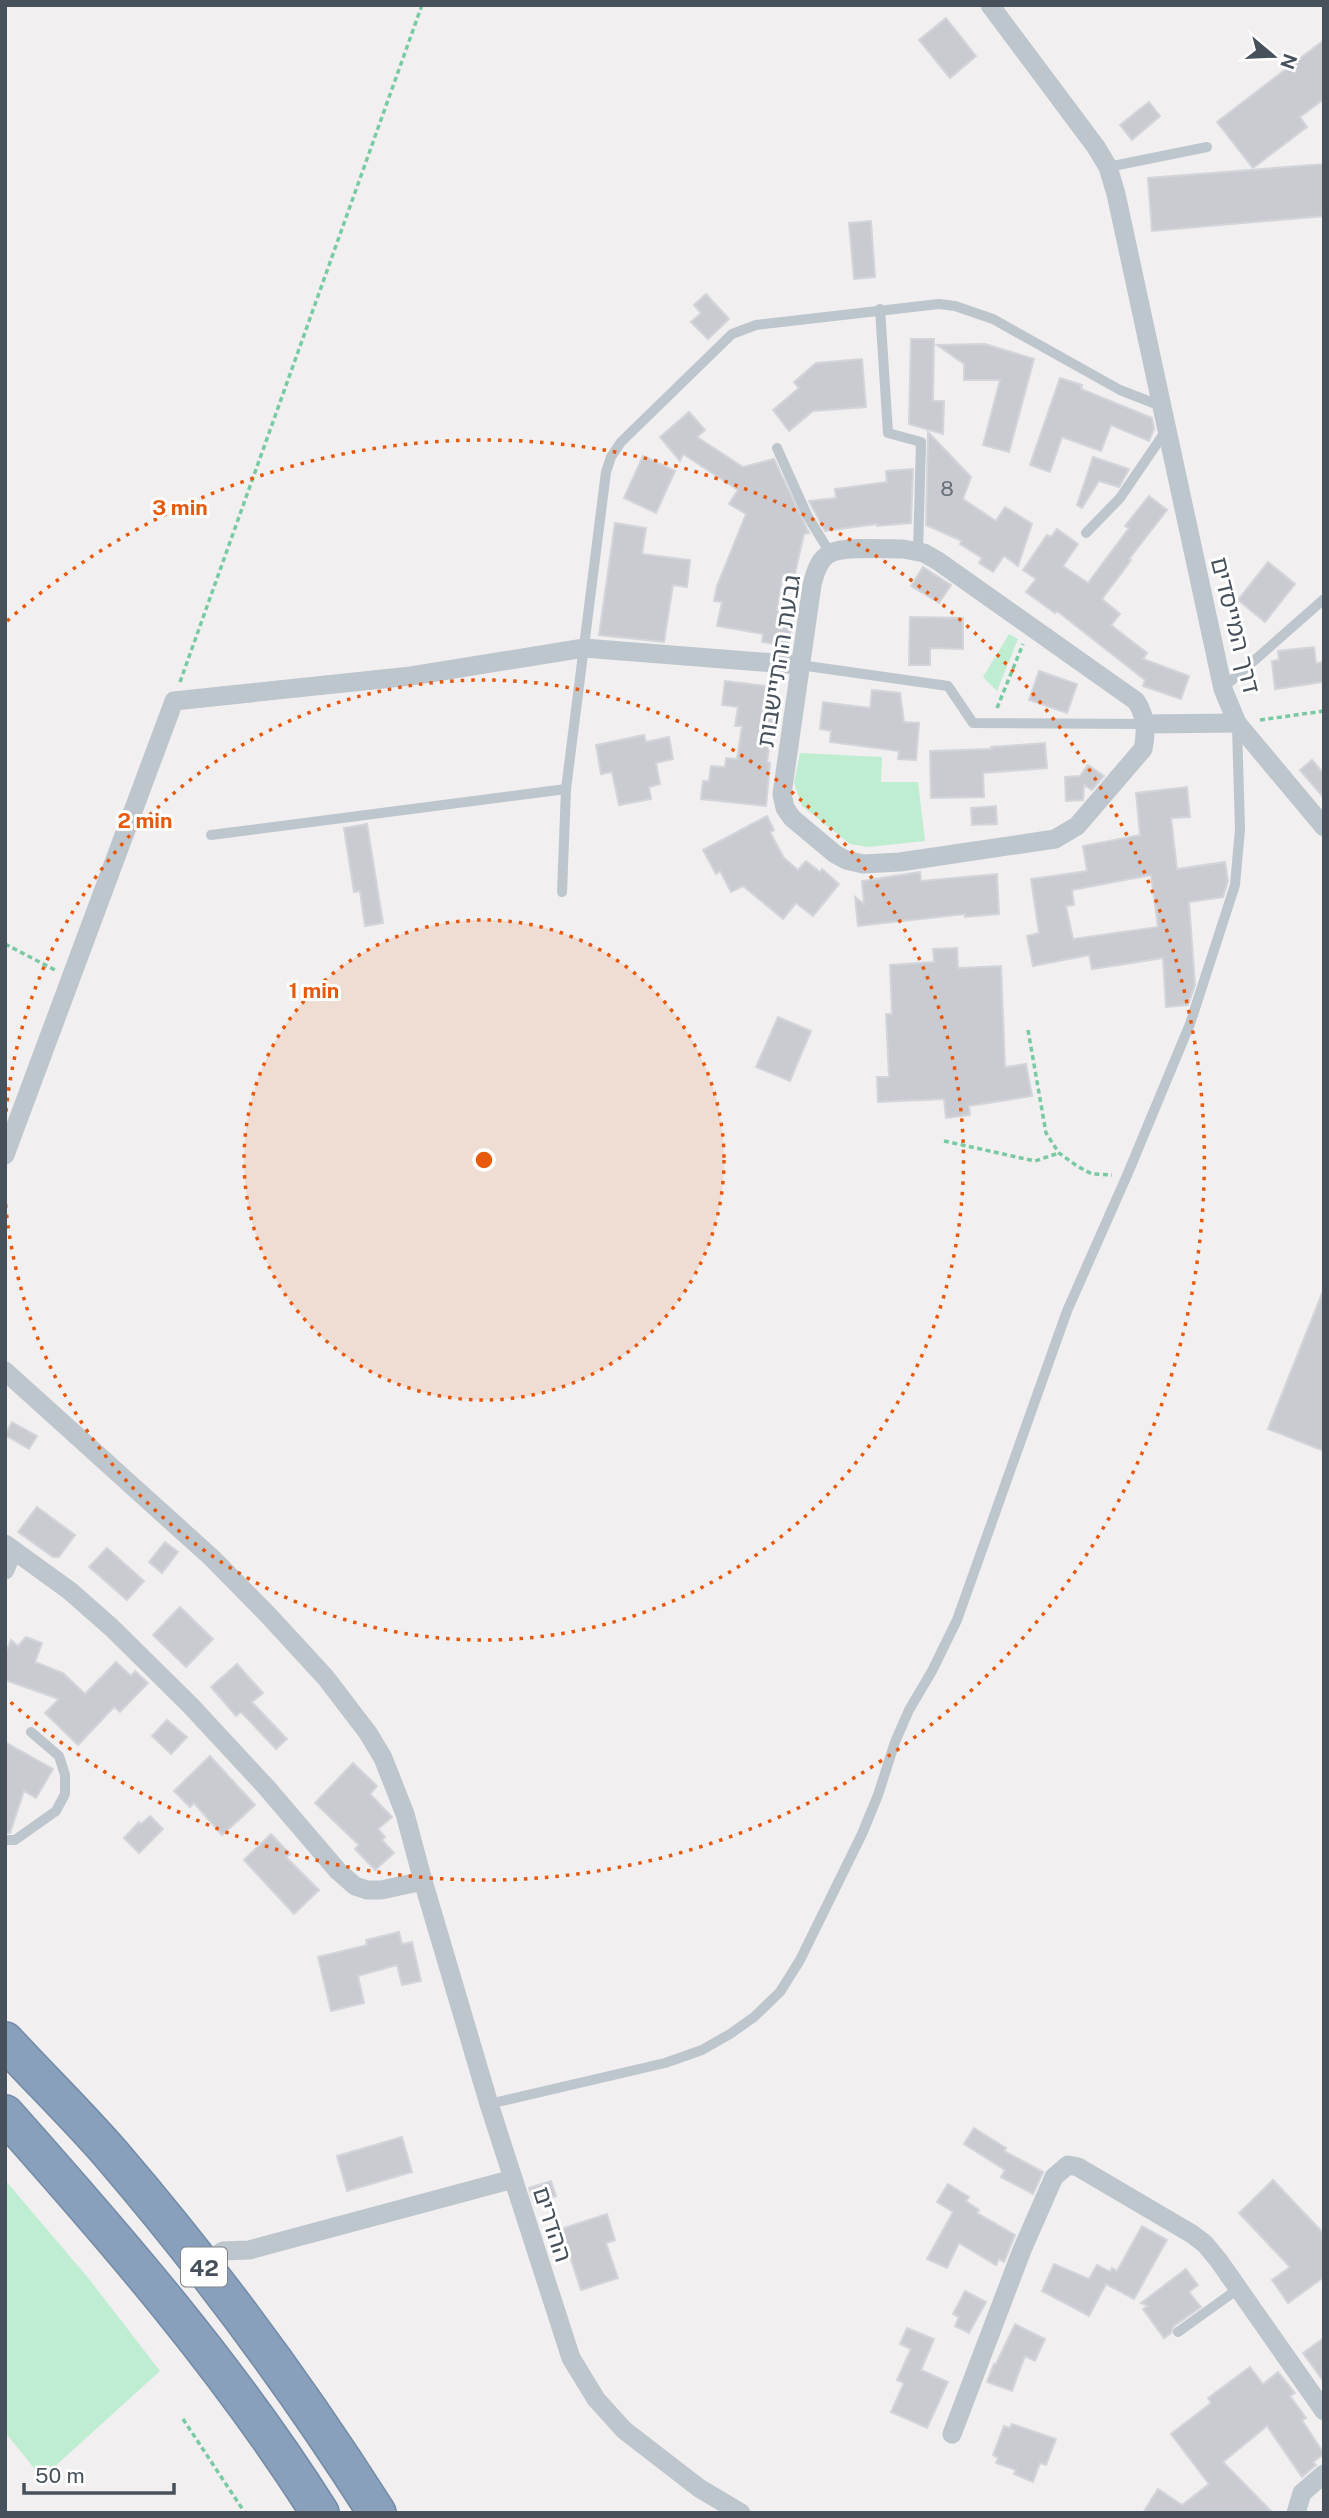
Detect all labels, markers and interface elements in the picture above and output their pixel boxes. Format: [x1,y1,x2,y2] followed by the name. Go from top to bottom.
[1238,21,1308,91] north arrow
[1276,51,1302,72] text: N
[940,476,954,501] house number: 8
[152,495,208,520] text: 3 min
[1206,554,1266,696] street label: דרך המייסדים
[751,573,805,749] street label: גבעת ההתיישבות
[117,808,173,833] text: 2 min
[289,978,339,1003] text: 1 min
[472,1148,496,1172] centre of rings
[528,2183,578,2265] street label: ההדרים
[181,2248,227,2286] road number: 42
[24,2452,175,2496] scale bar
[35,2463,85,2488] text: 50 m

